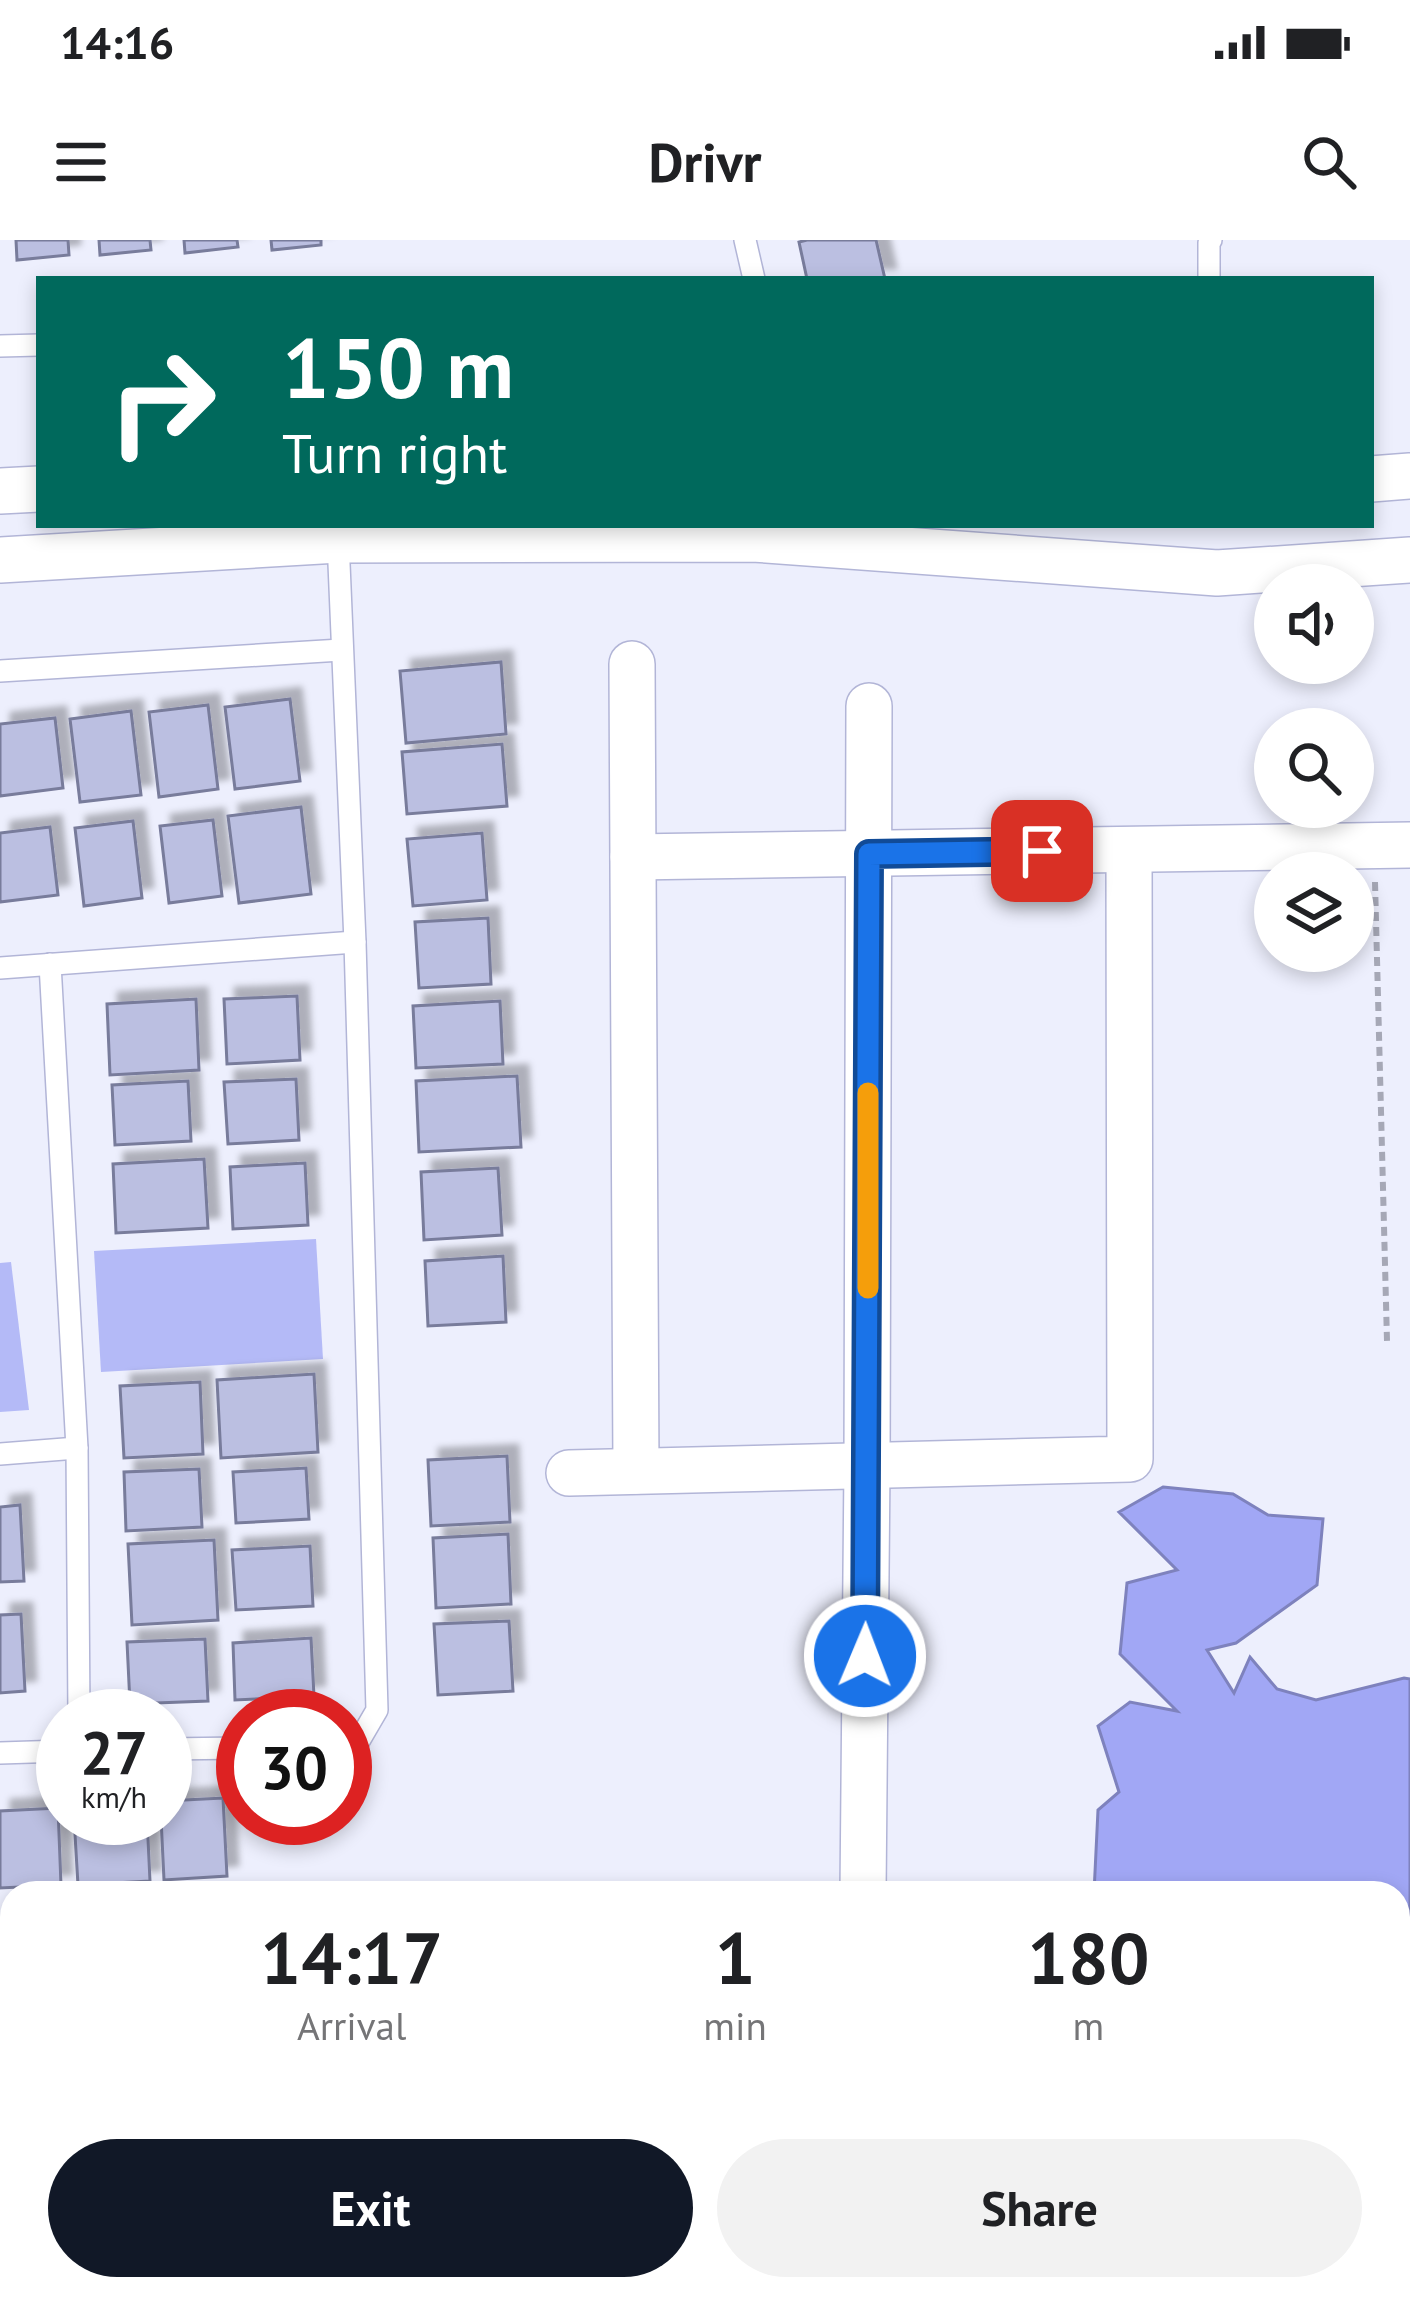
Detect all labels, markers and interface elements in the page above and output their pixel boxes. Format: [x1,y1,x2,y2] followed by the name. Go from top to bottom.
[60,13,174,71] text: 14:16
[648,127,762,197] text: Drivr
[48,129,114,195] icon: menu
[1296,129,1362,195] icon: search
[282,312,514,421] text: 150 m
[84,324,240,480] icon: right
[282,418,507,488] text: Turn right
[1254,564,1374,972] map controls
[1254,564,1374,684] button: sound
[1254,708,1374,828] button: search
[991,800,1093,902] pin
[1009,818,1075,884] icon: arrive
[1254,852,1374,972] button: layers
[802,1593,928,1719] position arrow
[216,1689,372,1845] speed limit sign: 30
[80,1713,148,1791] text: 27
[81,1777,147,1816] text: km/h
[260,1911,443,2004] text: 14:17
[715,1911,756,2004] text: 1
[1027,1911,1150,2004] text: 180
[297,2000,406,2051] text: Arrival
[703,2000,767,2051] text: min
[1073,2000,1104,2051] text: m
[48,2139,693,2277] button: Exit
[717,2139,1362,2277] button: Share

